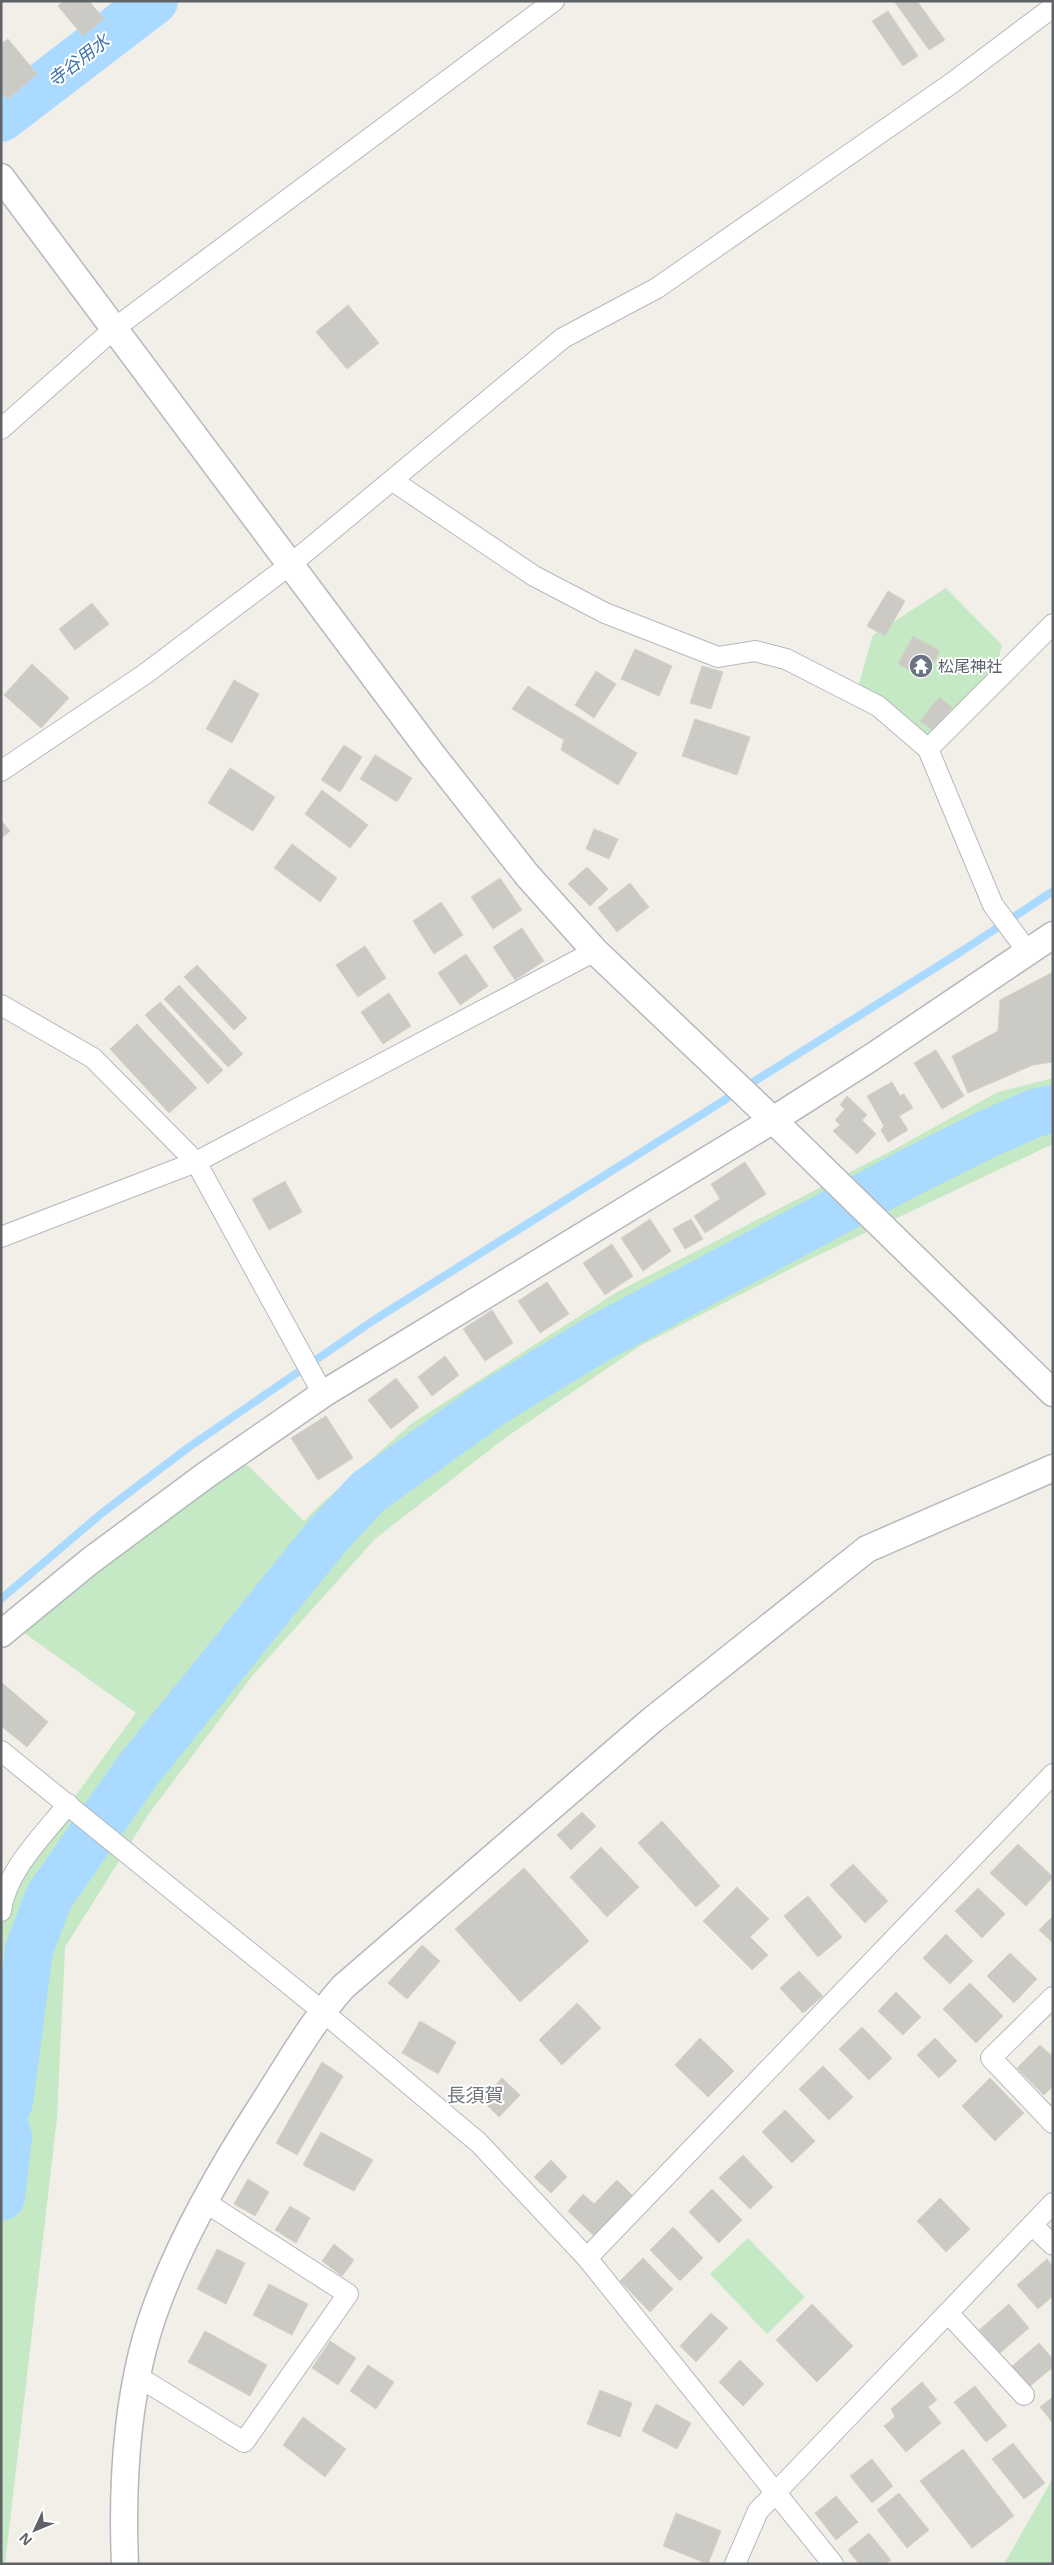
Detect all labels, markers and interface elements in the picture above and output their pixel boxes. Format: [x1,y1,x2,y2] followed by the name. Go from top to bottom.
[42,27,115,92] water label: 寺谷用水
[908,653,934,679] temple icon: 松尾神社
[938,655,1002,677] place label: 松尾神社
[446,2082,504,2108] district label: 長須賀
[10,2505,60,2555] north arrow
[14,2529,36,2550] text: N

